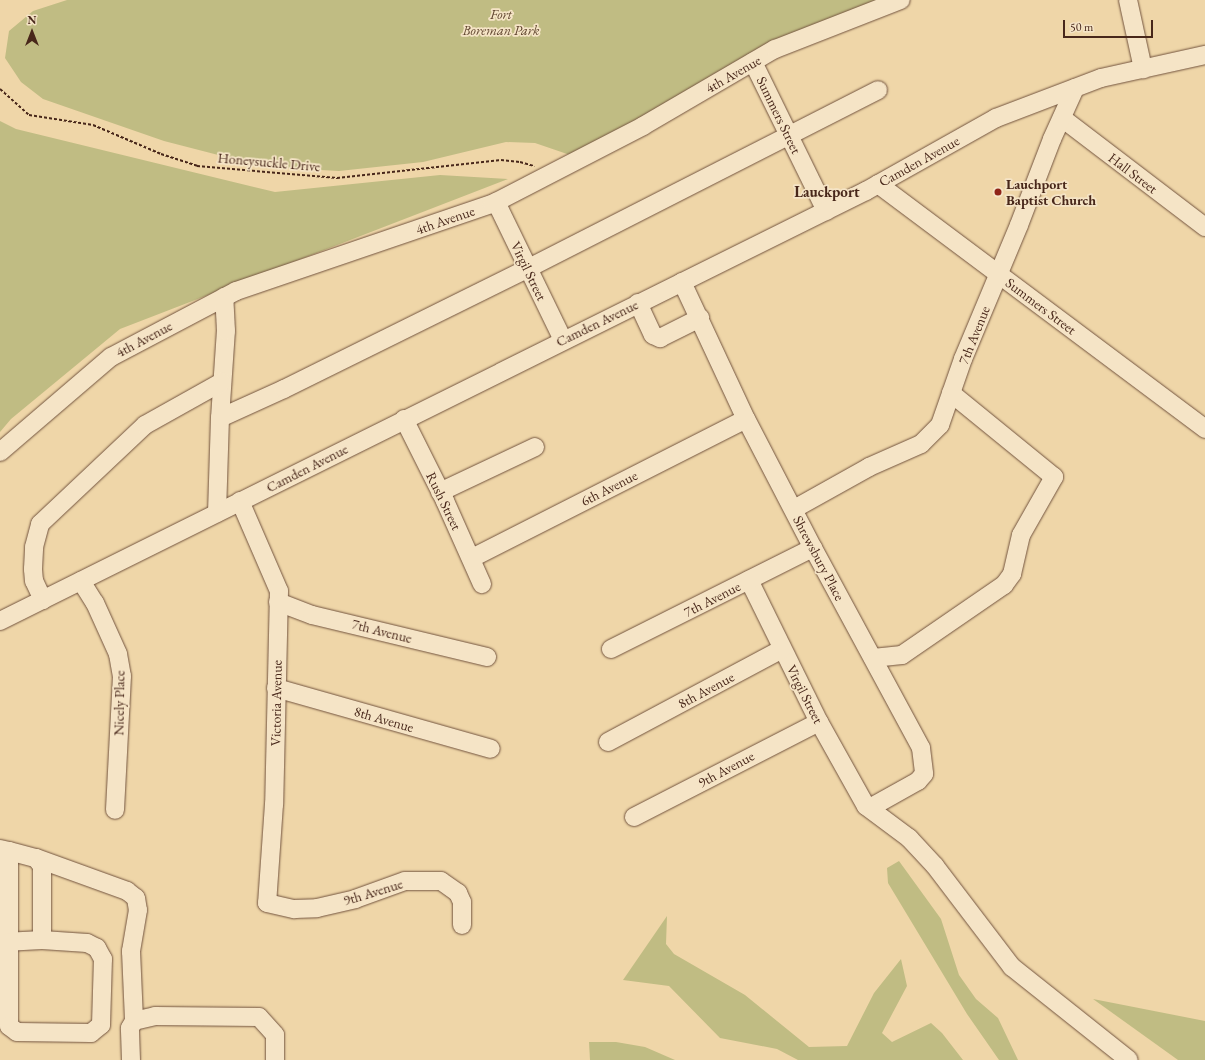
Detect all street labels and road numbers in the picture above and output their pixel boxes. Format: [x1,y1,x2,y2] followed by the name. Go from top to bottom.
[702,51,764,97] street label: 4th Avenue
[753,74,805,156] street label: Summers Street
[876,132,962,190] street label: Camden Avenue
[217,149,321,175] street label: Honeysuckle Drive
[1105,149,1161,197] street label: Hall Street
[413,202,477,238] street label: 4th Avenue
[507,239,551,303] street label: Virgil Street
[1002,274,1080,338] street label: Summers Street
[553,296,641,350] street label: Camden Avenue
[955,303,993,367] street label: 7th Avenue
[113,317,175,361] street label: 4th Avenue
[263,440,351,496] street label: Camden Avenue
[578,467,640,509] street label: 6th Avenue
[423,469,465,533] street label: Rush Street
[790,513,848,603] street label: Shrewsbury Place
[681,578,743,620] street label: 7th Avenue
[350,615,414,647] street label: 7th Avenue
[267,660,285,746] street label: Victoria Avenue
[783,662,827,726] street label: Virgil Street
[675,668,737,712] street label: 8th Avenue
[110,670,128,736] street label: Nicely Place
[352,702,416,736] street label: 8th Avenue
[695,747,757,791] street label: 9th Avenue
[341,875,405,909] street label: 9th Avenue

